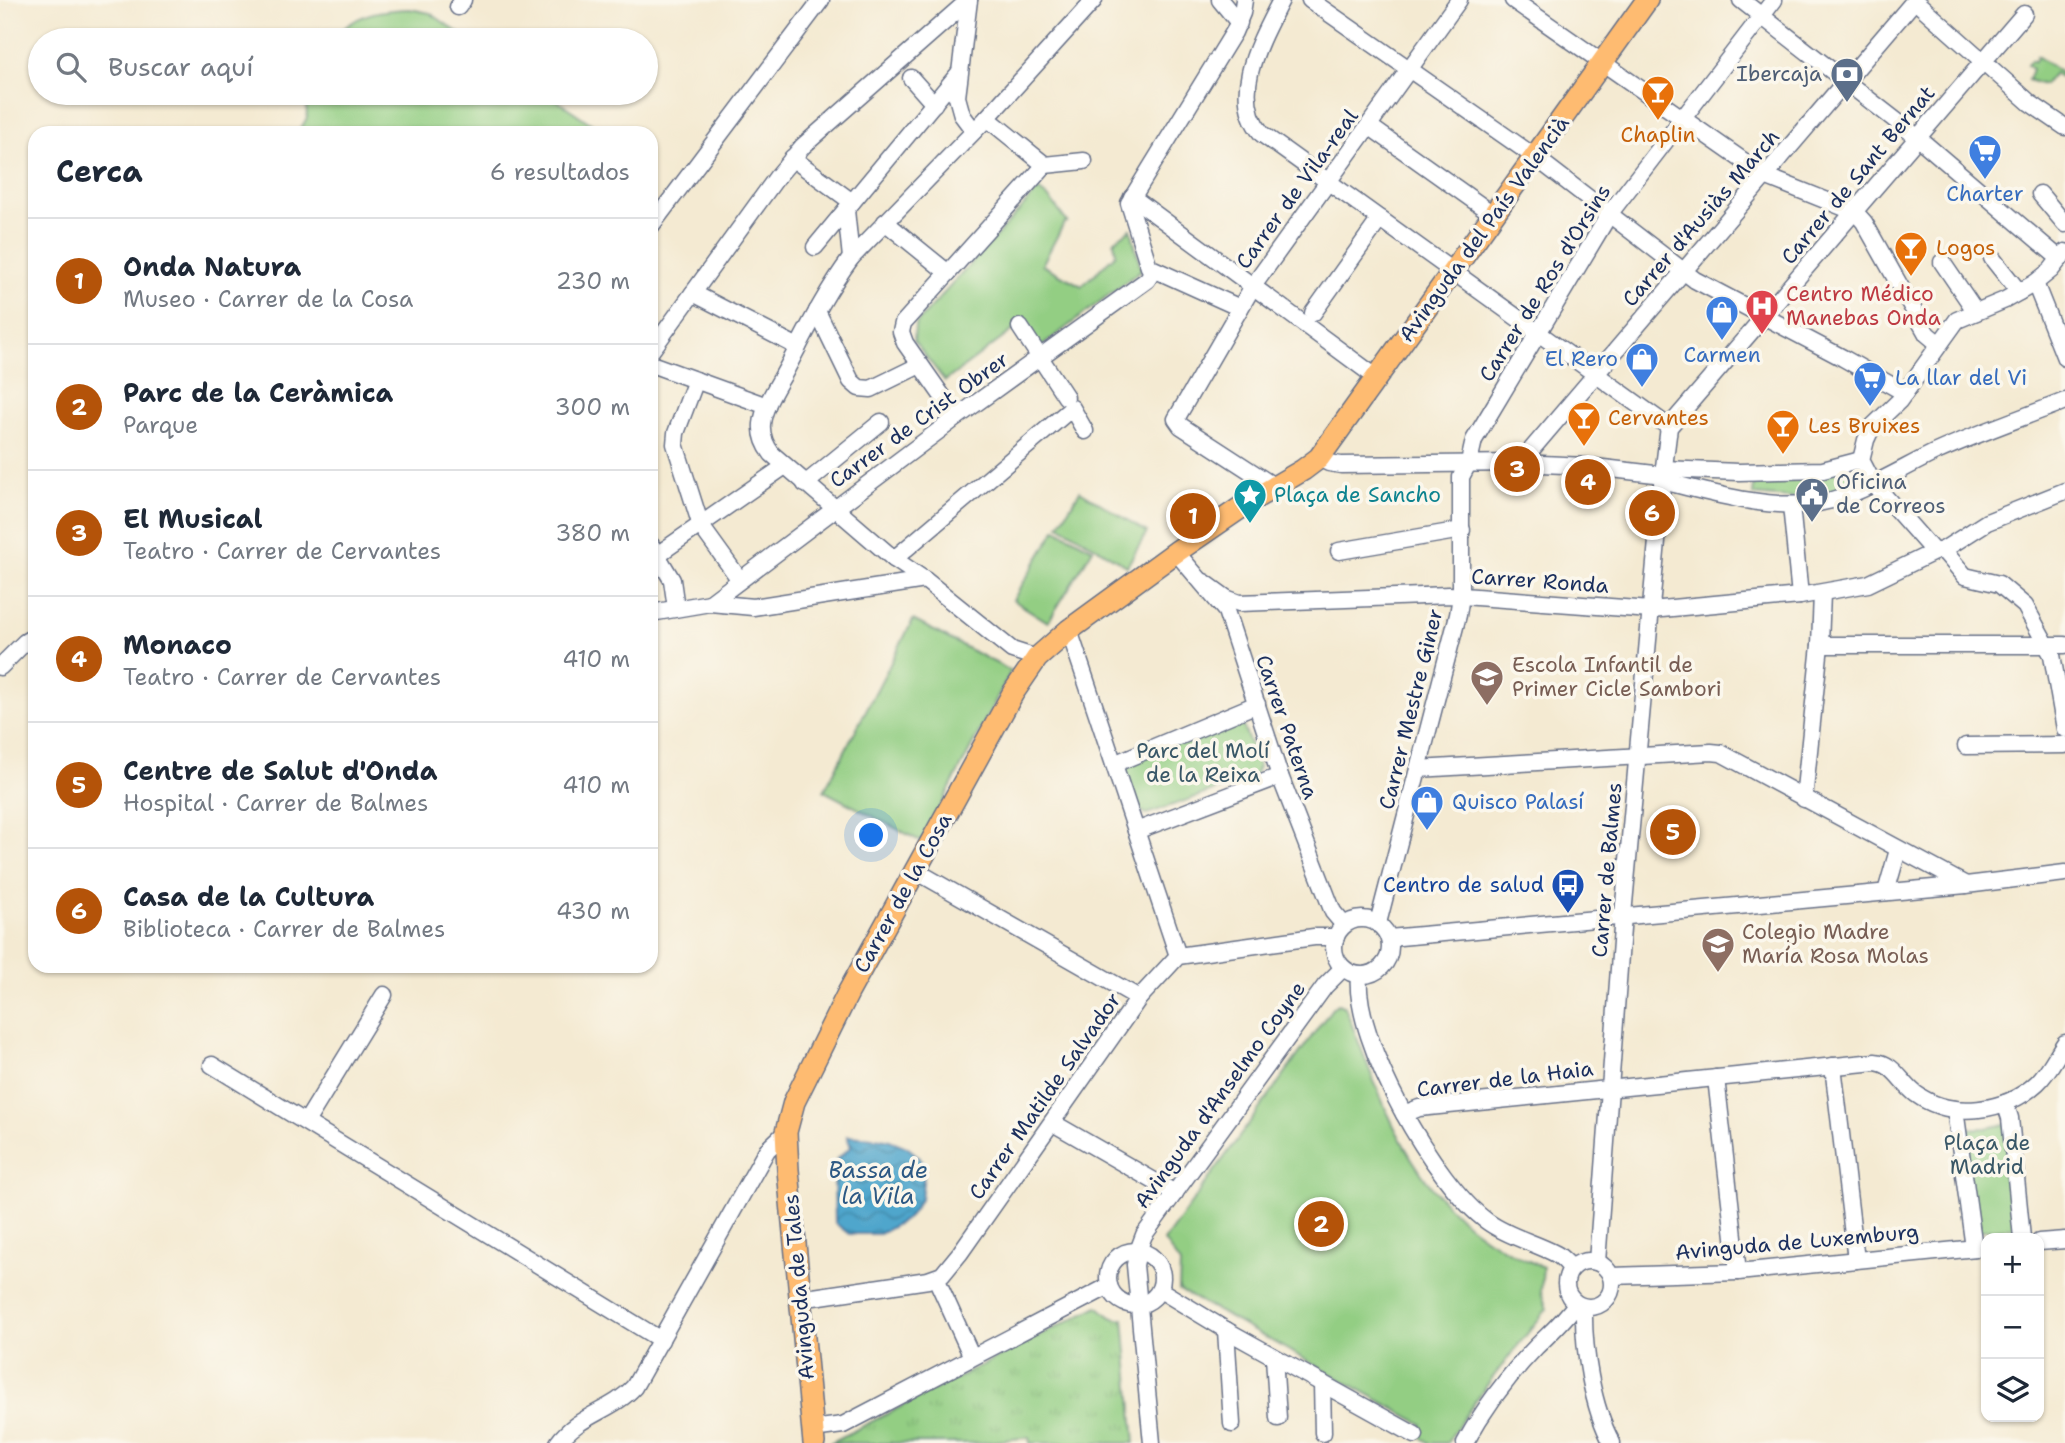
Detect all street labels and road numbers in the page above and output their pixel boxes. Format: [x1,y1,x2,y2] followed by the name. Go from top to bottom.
[1775,80,1941,270] street label: Carrer de Sant Bernat
[1229,103,1365,275] street label: Carrer de Vila-real
[1392,110,1576,348] street label: Avinguda del País Valencià
[1616,123,1786,313] street label: Carrer d'Ausiàs March
[1473,179,1617,387] street label: Carrer de Ros d'Orsins
[824,345,1014,494] street label: Carrer de Crist Obrer
[1470,562,1610,600] street label: Carrer Ronda
[1372,606,1450,812] street label: Carrer Mestre Giner
[1249,651,1325,803] street label: Carrer Paterna
[1585,781,1629,959] street label: Carrer de Balmes
[847,808,959,978] street label: Carrer de la Cosa
[1128,976,1312,1214] street label: Avinguda d'Anselmo Coyne
[963,987,1127,1205] street label: Carrer Matilde Salvador
[1415,1054,1595,1104] street label: Carrer de la Haia
[777,1193,821,1381] street label: Avinguda de Tales
[1674,1217,1920,1267] street label: Avinguda de Luxemburg

